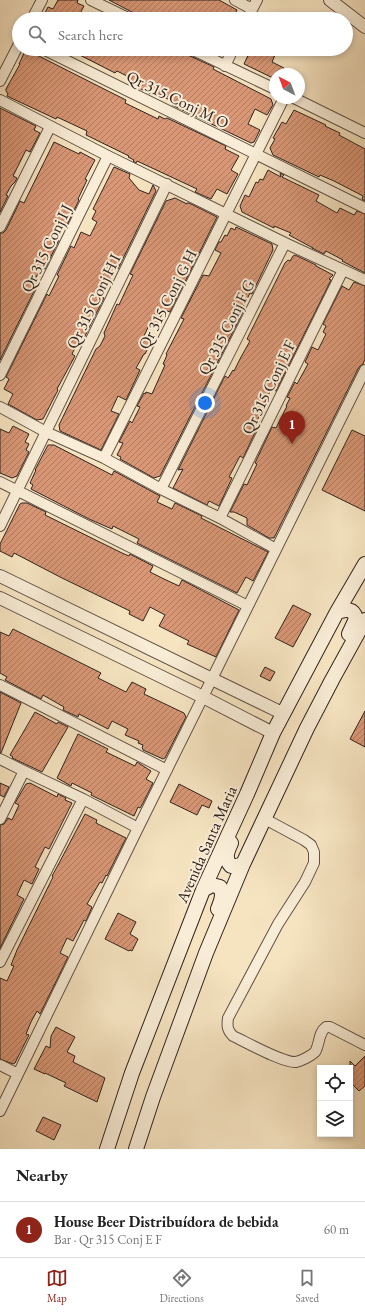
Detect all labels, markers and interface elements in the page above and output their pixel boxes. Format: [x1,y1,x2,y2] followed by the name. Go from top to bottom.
[12,12,353,56] search box
[26,23,48,45] icon: search
[58,25,123,44] text: Search here
[123,66,232,133] street label: Qr 315 Conj M O
[269,68,305,104] north arrow
[16,201,77,296] street label: Qr 315 Conj I J
[133,246,202,353] street label: Qr 315 Conj G H
[61,250,126,352] street label: Qr 315 Conj H I
[193,276,260,379] street label: Qr 315 Conj F G
[237,337,299,437] street label: Qr 315 Conj E F
[195,393,215,413] your location
[279,411,305,444] pin: 1
[171,782,242,907] street label: Avenida Santa Maria
[317,1065,353,1137] map controls
[317,1065,353,1101] button: locate
[317,1101,353,1137] button: layers
[16,1164,68,1186] text: Nearby
[54,1212,278,1231] text: House Beer Distribuídora de bebida
[26,1221,32,1238] text: 1
[324,1221,349,1238] text: 60 m
[54,1231,162,1248] text: Bar · Qr 315 Conj E F
[46,1267,68,1305] tab: Map
[160,1267,204,1305] tab: Directions
[296,1267,319,1305] tab: Saved

